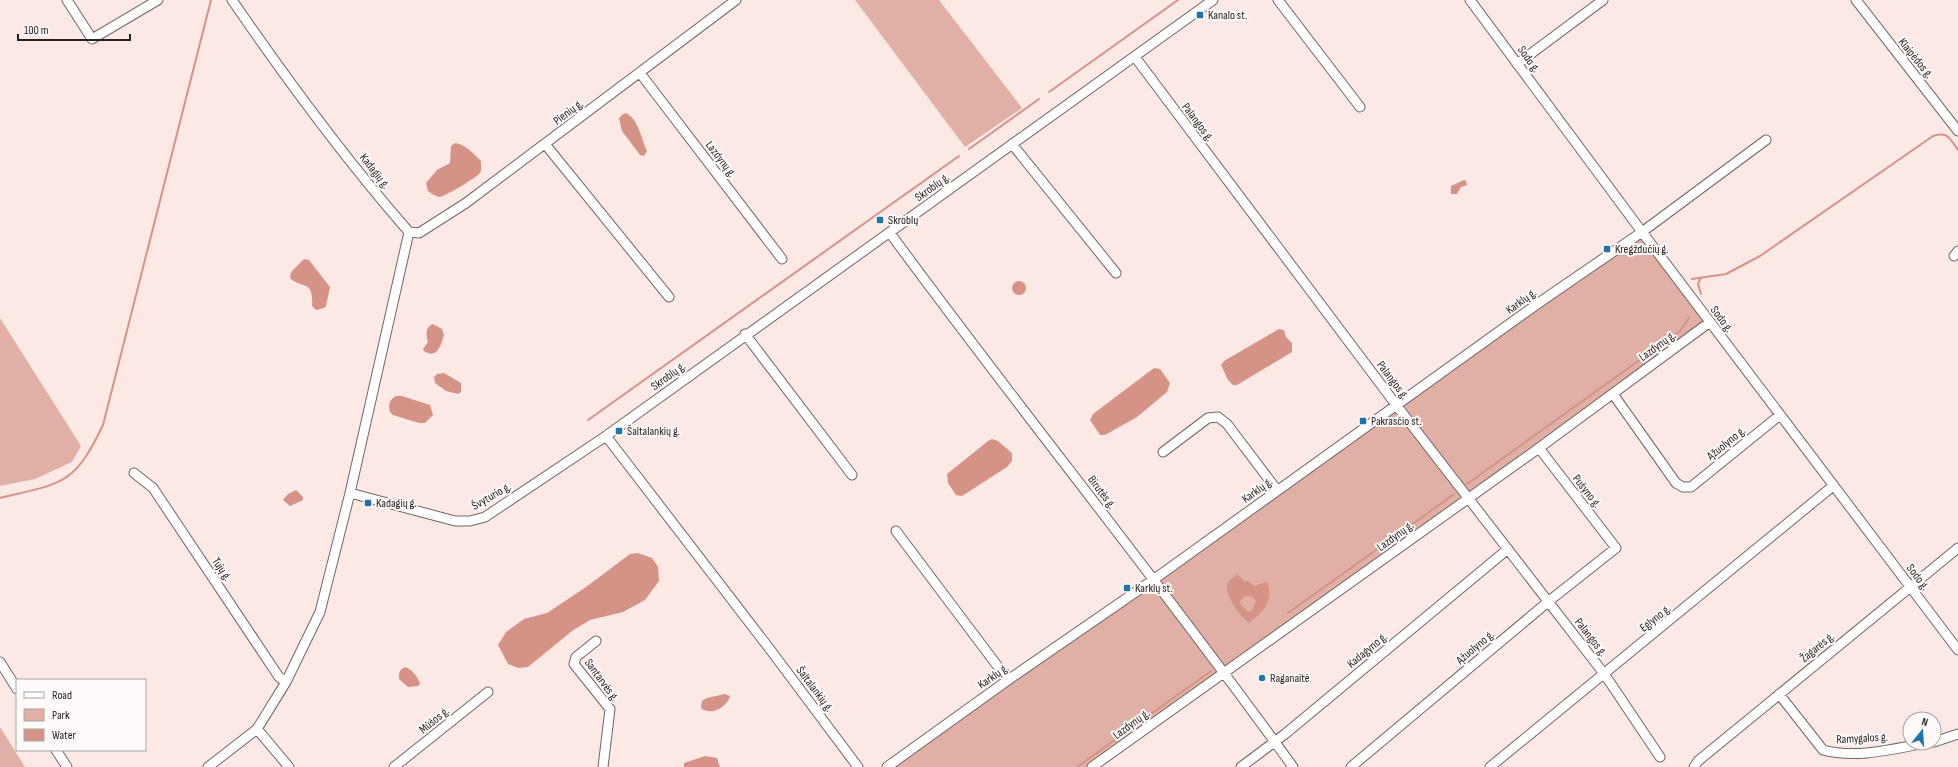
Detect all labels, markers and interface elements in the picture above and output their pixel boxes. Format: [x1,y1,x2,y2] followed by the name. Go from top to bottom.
[1208,8,1247,23] place label: Kanalo st.
[1195,10,1205,20] marker: Kanalo st.
[18,16,130,42] scale bar
[24,23,49,38] text: 100 m
[1895,35,1936,82] street label: Klaipėdos g.
[1514,43,1543,75] street label: Sodo g.
[550,96,586,128] street label: Pienių g.
[1178,100,1217,145] street label: Palangos g.
[702,138,739,181] street label: Lazdynų g.
[356,151,393,192] street label: Kadagių g.
[912,170,953,205] street label: Skroblų g.
[888,213,918,228] place label: Skroblų
[875,215,885,225] marker: Skroblų
[1615,242,1668,257] place label: Kregždučių g.
[1602,244,1612,254] marker: Kregždučių g.
[1503,285,1540,318] street label: Karklų g.
[1707,303,1736,335] street label: Sodo g.
[1636,328,1679,365] street label: Lazdynų g.
[1373,358,1412,403] street label: Palangos g.
[648,359,689,394] street label: Skroblų g.
[1371,414,1422,429] place label: Pakrasčio st.
[1358,416,1368,426] marker: Pakrasčio st.
[1703,423,1749,464] street label: Ąžuolyno g.
[627,424,680,439] place label: Šaltalankių g.
[614,426,624,436] marker: Šaltalankių g.
[1569,472,1604,511] street label: Pušyno g.
[1084,473,1119,512] street label: Birutės g.
[1239,474,1276,507] street label: Karklų g.
[469,479,514,514] street label: Švyturio g.
[376,496,417,511] place label: Kadagių g.
[363,498,373,508] marker: Kadagių g.
[1374,518,1417,555] street label: Lazdynų g.
[208,555,235,584] street label: Tujų g.
[1903,561,1932,593] street label: Sodo g.
[1135,581,1173,596] place label: Karklų st.
[1122,583,1132,593] marker: Karklų st.
[1637,601,1674,635] street label: Eglyno g.
[1571,615,1610,659] street label: Palangos g.
[1452,627,1498,668] street label: Ąžuolyno g.
[1344,629,1390,672] street label: Kadagyno g.
[1797,629,1838,666] street label: Žagarės g.
[581,656,622,705] street label: Santarvės g.
[975,660,1012,692] street label: Karklų g.
[793,664,837,715] street label: Šaltalankių g.
[1270,671,1310,686] place label: Raganaitė
[1257,673,1267,683] marker: Raganaitė
[16,679,146,751] legend
[52,688,72,703] text: Road
[416,704,453,737] street label: Mūšos g.
[1110,706,1153,743] street label: Lazdynų g.
[52,708,70,723] text: Park
[1902,711,1942,751] north arrow
[1920,715,1930,729] text: N
[52,728,76,743] text: Water
[1836,730,1888,747] street label: Ramygalos g.

